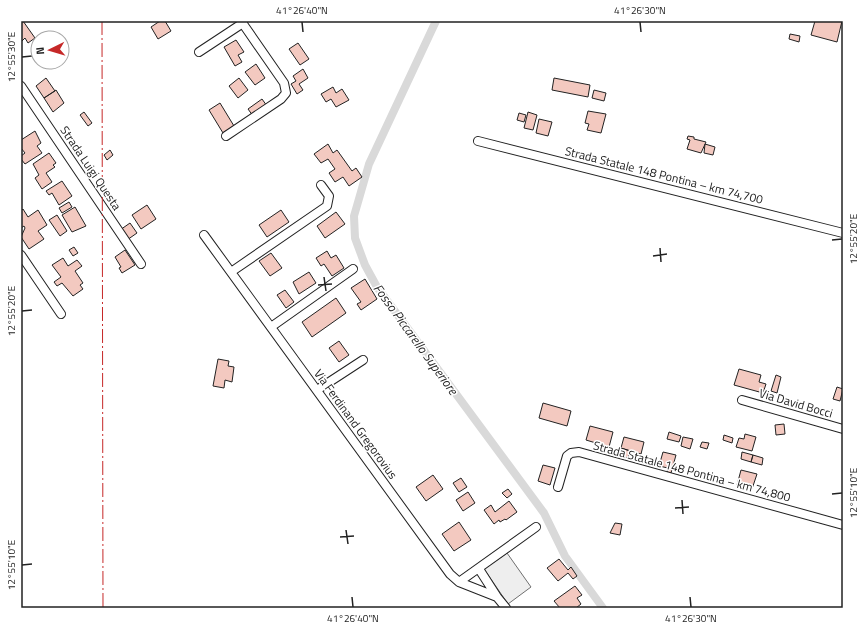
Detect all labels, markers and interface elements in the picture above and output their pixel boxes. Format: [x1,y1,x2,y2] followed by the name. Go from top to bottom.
[276,3,328,18] text: 41°26'40"N
[614,3,666,18] text: 41°26'30"N
[30,30,70,70] north arrow
[4,31,19,82] text: 12°55'30"E
[32,46,48,55] text: N
[56,122,126,214] street label: Strada Luigi Questa
[563,141,765,209] street label: Strada Statale 148 Pontina – km 74,700
[846,213,861,264] text: 12°55'20"E
[369,279,464,399] water label: Fosso Piccarello Superiore
[4,285,19,336] text: 12°55'20"E
[310,365,403,483] street label: Via Ferdinand Gregorovius
[757,383,835,423] street label: Via David Bocci
[591,435,793,507] street label: Strada Statale 148 Pontina – km 74,800
[846,467,861,518] text: 12°55'10"E
[4,539,19,590] text: 12°55'10"E
[327,611,379,626] text: 41°26'40"N
[665,611,717,626] text: 41°26'30"N

